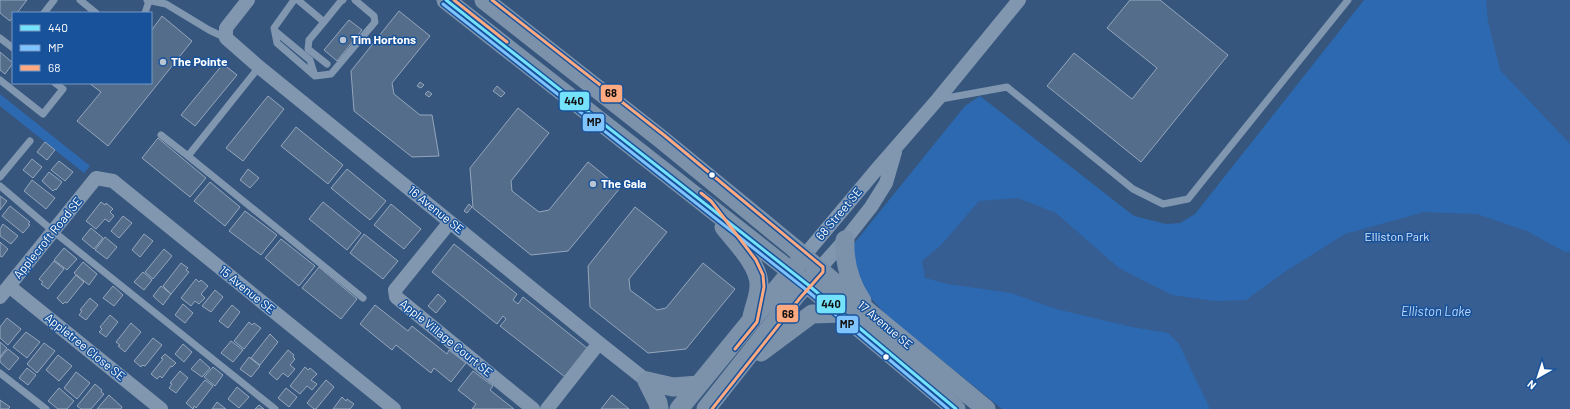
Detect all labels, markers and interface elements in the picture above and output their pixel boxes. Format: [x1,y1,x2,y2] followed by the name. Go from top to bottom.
[12,12,152,84] legend
[48,20,68,34] text: 440
[351,32,416,46] place label: Tim Hortons
[338,35,348,45] marker: Tim Hortons
[48,40,64,54] text: MP
[171,54,228,68] place label: The Pointe
[158,57,168,67] marker: The Pointe
[48,60,60,74] text: 68
[600,84,623,103] line badge: 68
[605,86,617,99] text: 68
[559,91,590,111] line badge: 440
[564,94,584,107] text: 440
[582,113,605,132] line badge: MP
[587,115,602,128] text: MP
[707,170,717,180] unlabelled marker
[601,176,646,190] place label: The Gala
[588,179,598,189] marker: The Gala
[406,183,467,236] street label: 16 Avenue SE
[812,184,864,242] street label: 68 Street SE
[10,194,84,281] street label: Applecroft Road SE
[1365,229,1429,243] park label: Elliston Park
[217,263,278,316] street label: 15 Avenue SE
[816,294,846,314] line badge: 440
[398,296,496,379] street label: Apple Village Court SE
[821,297,841,310] text: 440
[855,297,916,351] street label: 17 Avenue SE
[1401,303,1471,319] water label: Elliston Lake
[776,304,799,323] line badge: 68
[782,307,794,320] text: 68
[43,310,128,383] street label: Appletree Close SE
[836,315,859,334] line badge: MP
[840,317,855,330] text: MP
[881,352,891,362] unlabelled marker
[1518,357,1558,397] north arrow
[1524,378,1538,393] text: N

